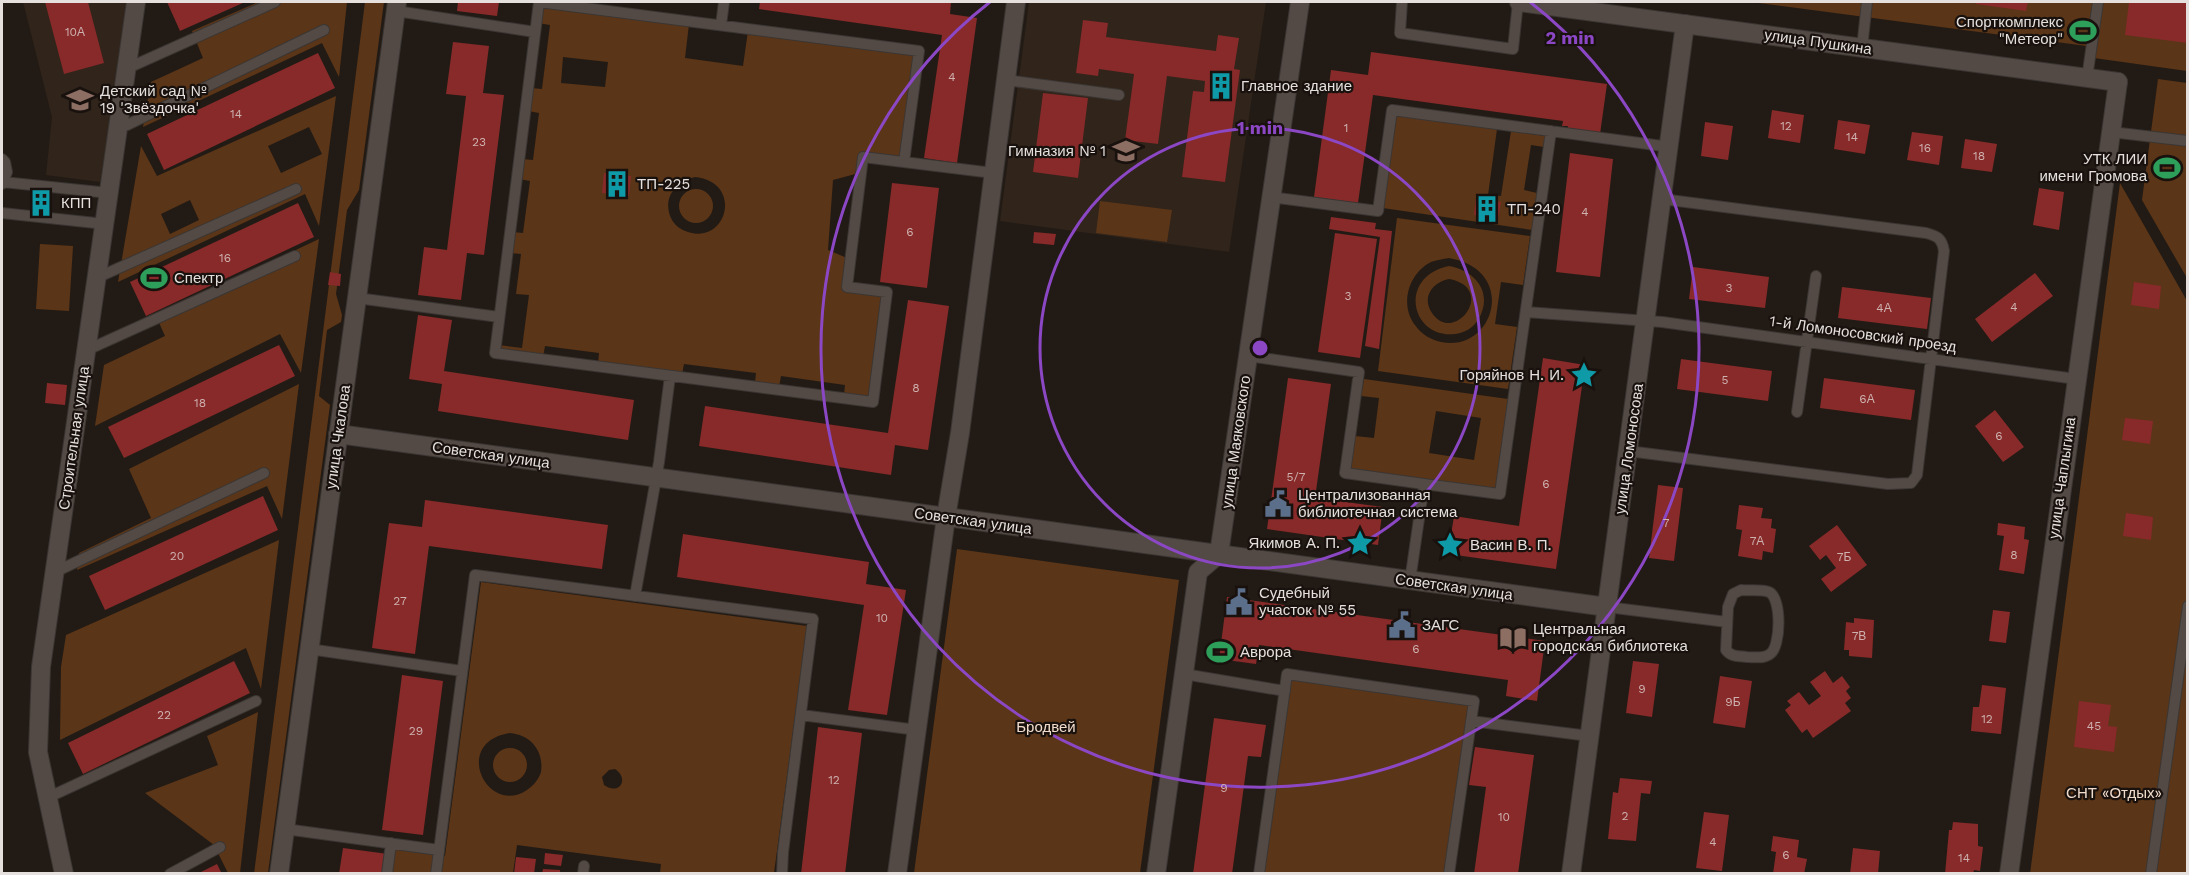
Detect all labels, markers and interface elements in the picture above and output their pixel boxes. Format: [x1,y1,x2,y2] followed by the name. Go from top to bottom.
[1956,13,2063,48] place label: Спорткомплекс "Метеор"
[2068,16,2098,46] sports icon: Спорткомплекс "Метеор"
[65,25,85,39] house number: 10А
[1763,26,1873,59] street label: улица Пушкина
[1545,27,1595,48] text: 2 min
[948,70,956,84] house number: 4
[1206,71,1236,101] building icon: Главное здание
[1241,77,1352,95] place label: Главное здание
[100,82,207,117] place label: Детский сад № 19 'Звёздочка'
[65,85,95,115] school or university icon: Детский сад № 19 'Звёздочка'
[230,107,242,121] house number: 14
[1237,117,1283,138] text: 1 min
[1780,119,1792,133] house number: 12
[1344,121,1348,135] house number: 1
[1846,130,1858,144] house number: 14
[472,135,486,149] house number: 23
[1111,136,1141,166] school or university icon: Гимназия № 1
[1919,141,1931,155] house number: 16
[1008,142,1106,160] place label: Гимназия № 1
[1973,149,1985,163] house number: 18
[2039,150,2148,185] place label: УТК ЛИИ имени Громова
[2152,153,2182,183] sports icon: УТК ЛИИ имени Громова
[602,169,632,199] building icon: ТП-225
[637,175,690,193] place label: ТП-225
[26,188,56,218] building icon: КПП
[61,194,91,212] place label: КПП
[1472,194,1502,224] building icon: ТП-240
[1507,200,1561,218] place label: ТП-240
[1581,205,1589,219] house number: 4
[906,225,914,239] house number: 6
[219,251,231,265] house number: 16
[139,263,169,293] sports icon: Спектр
[174,269,223,287] place label: Спектр
[1726,281,1733,295] house number: 3
[1345,289,1352,303] house number: 3
[2010,300,2018,314] house number: 4
[1876,301,1892,315] house number: 4А
[1768,312,1958,356] street label: 1-й Ломоносовский проезд
[1250,338,1270,358] centre of rings
[1569,360,1599,390] place icon: Горяйнов Н. И.
[55,364,93,511] street label: Строительная улица
[1459,366,1564,384] place label: Горяйнов Н. И.
[1722,373,1729,387] house number: 5
[1218,374,1254,510] street label: улица Маяковского
[912,381,920,395] house number: 8
[1611,382,1647,516] street label: улица Ломоносова
[322,383,354,490] street label: улица Чкалова
[1859,392,1875,406] house number: 6А
[194,396,206,410] house number: 18
[2045,415,2080,540] street label: улица Чаплыгина
[1995,429,2003,443] house number: 6
[431,438,552,472] street label: Советская улица
[1287,470,1306,484] house number: 5/7
[1542,477,1550,491] house number: 6
[1298,486,1458,521] place label: Централизованная библиотечная система
[1263,489,1293,519] public building icon: Централизованная библиотечная система
[913,504,1034,538] street label: Советская улица
[1663,516,1670,530] house number: 7
[1345,528,1375,558] place icon: Якимов А. П.
[1435,530,1465,560] place icon: Васин В. П.
[1249,534,1340,552] place label: Якимов А. П.
[1750,534,1764,548] house number: 7А
[1470,536,1552,554] place label: Васин В. П.
[2010,548,2018,562] house number: 8
[170,549,184,563] house number: 20
[1837,550,1851,564] house number: 7Б
[1394,570,1515,604] street label: Советская улица
[1259,584,1356,619] place label: Судебный участок № 55
[1224,587,1254,617] public building icon: Судебный участок № 55
[393,594,407,608] house number: 27
[1387,610,1417,640] public building icon: ЗАГС
[876,611,888,625] house number: 10
[1422,616,1460,634] place label: ЗАГС
[1533,620,1689,655] place label: Центральная городская библиотека
[1498,623,1528,653] library icon: Центральная городская библиотека
[1852,629,1866,643] house number: 7В
[1205,637,1235,667] sports icon: Аврора
[1412,642,1420,656] house number: 6
[1240,643,1292,661] place label: Аврора
[1638,682,1646,696] house number: 9
[1725,695,1741,709] house number: 9Б
[157,708,171,722] house number: 22
[1981,712,1993,726] house number: 12
[1016,718,1076,736] park label: Бродвей
[2087,719,2101,733] house number: 45
[409,724,423,738] house number: 29
[828,773,840,787] house number: 12
[1220,781,1228,795] house number: 9
[2066,784,2162,802] park label: СНТ «Отдых»
[1622,809,1629,823] house number: 2
[1498,810,1510,824] house number: 10
[1709,835,1717,849] house number: 4
[1782,848,1790,862] house number: 6
[1958,851,1970,865] house number: 14

